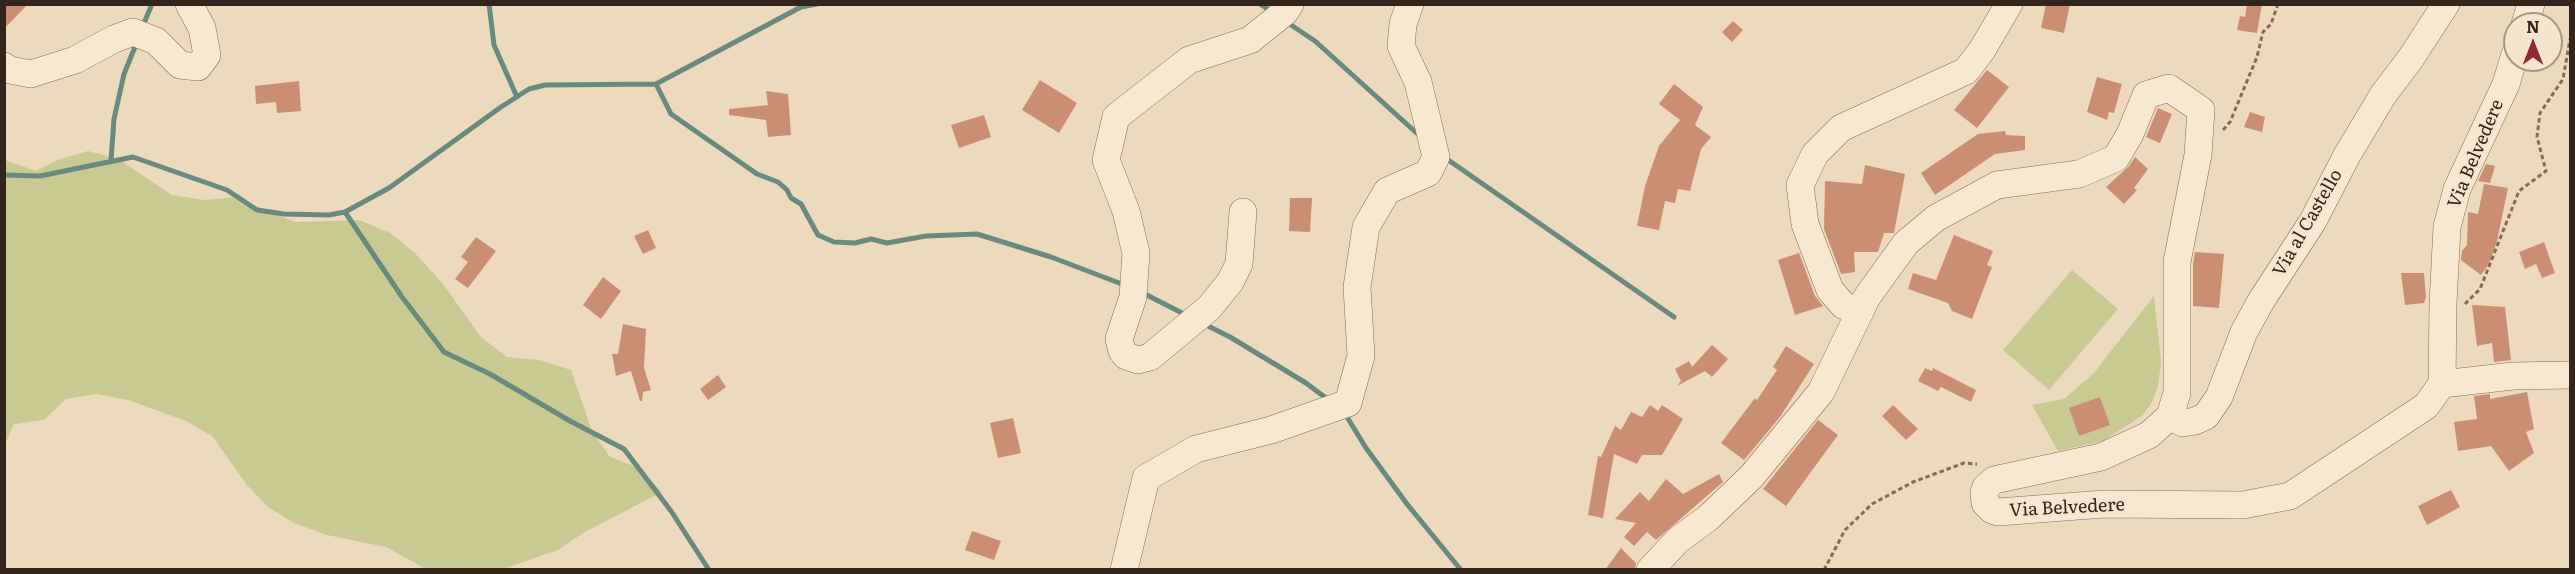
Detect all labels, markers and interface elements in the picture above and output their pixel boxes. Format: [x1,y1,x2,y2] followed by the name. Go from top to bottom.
[2503,12,2563,72] north arrow
[2526,14,2540,38] text: N
[2443,96,2509,212] street label: Via Belvedere
[2269,166,2347,280] street label: Via al Castello
[2009,494,2125,522] street label: Via Belvedere

